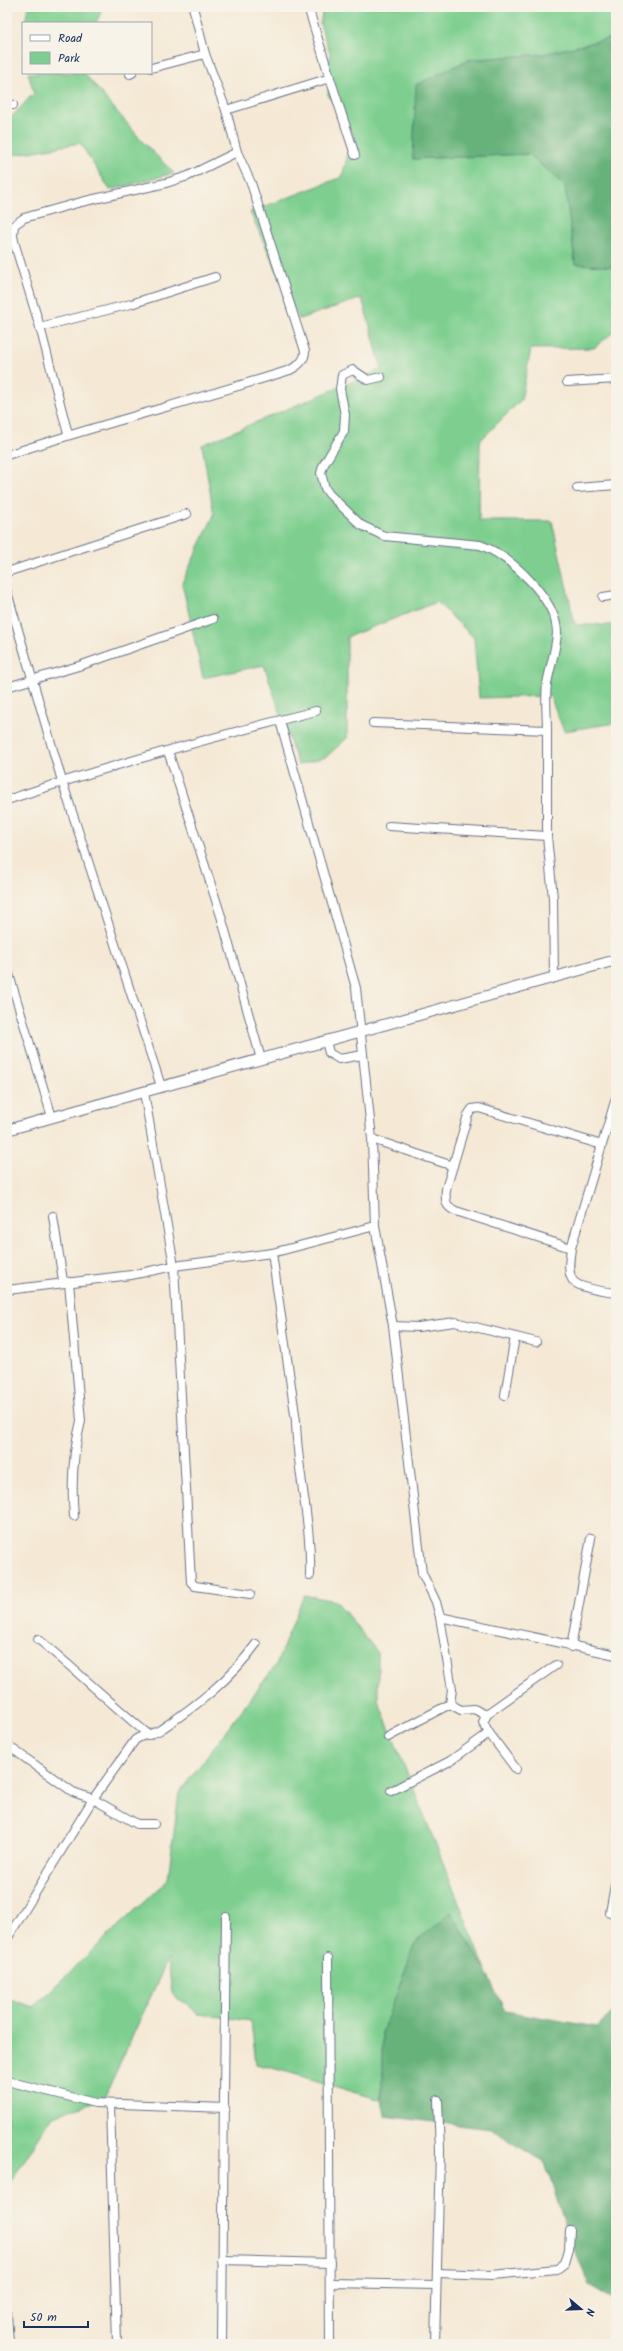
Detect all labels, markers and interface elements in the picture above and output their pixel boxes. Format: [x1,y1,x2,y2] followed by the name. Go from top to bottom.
[22,22,152,74] legend
[58,29,83,48] text: Road
[58,49,80,68] text: Park
[561,2289,601,2329] north arrow
[24,2303,88,2329] scale bar
[580,2306,599,2318] text: N
[30,2308,57,2327] text: 50 m

